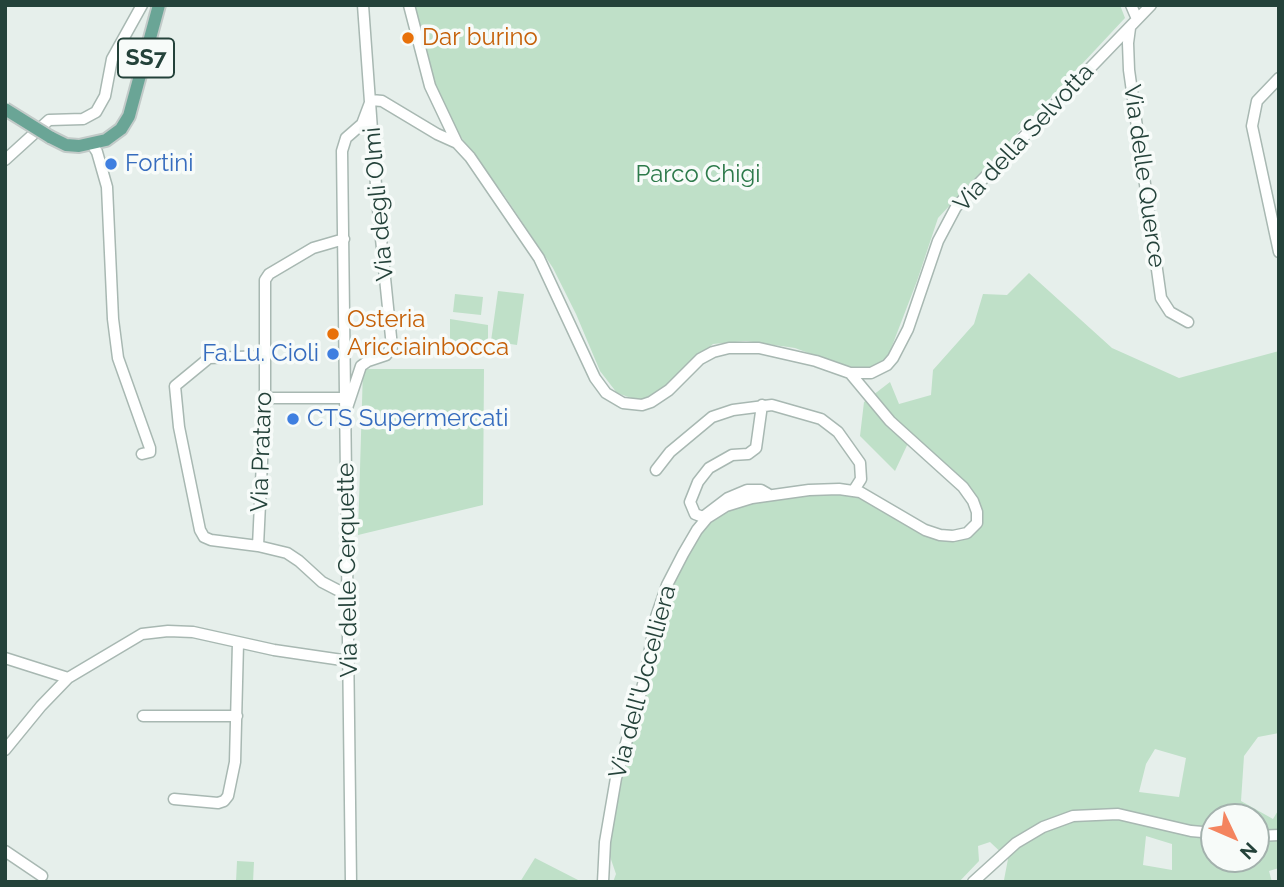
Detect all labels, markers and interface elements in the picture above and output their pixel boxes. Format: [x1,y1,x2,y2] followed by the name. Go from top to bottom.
[422,24,538,52] place label: Dar burino
[400,30,416,46] marker: Dar burino
[118,39,174,78] road number: SS7
[948,58,1100,218] street label: Via della Selvotta
[1117,83,1171,269] street label: Via delle Querce
[358,126,400,282] street label: Via degli Olmi
[125,150,194,178] place label: Fortini
[103,156,119,172] marker: Fortini
[635,161,761,189] park label: Parco Chigi
[347,306,509,362] place label: Osteria Aricciainbocca
[325,326,341,342] marker: Osteria Aricciainbocca
[202,340,319,368] place label: Fa.Lu. Cioli
[325,346,341,362] marker: Fa.Lu. Cioli
[246,391,278,513] street label: Via Prataro
[307,405,508,433] place label: CTS Supermercati
[285,411,301,427] marker: CTS Supermercati
[332,462,364,678] street label: Via delle Cerquette
[603,582,683,782] street label: Via dell'Uccelliera
[1200,803,1270,873] north arrow
[1236,838,1262,864] text: N

